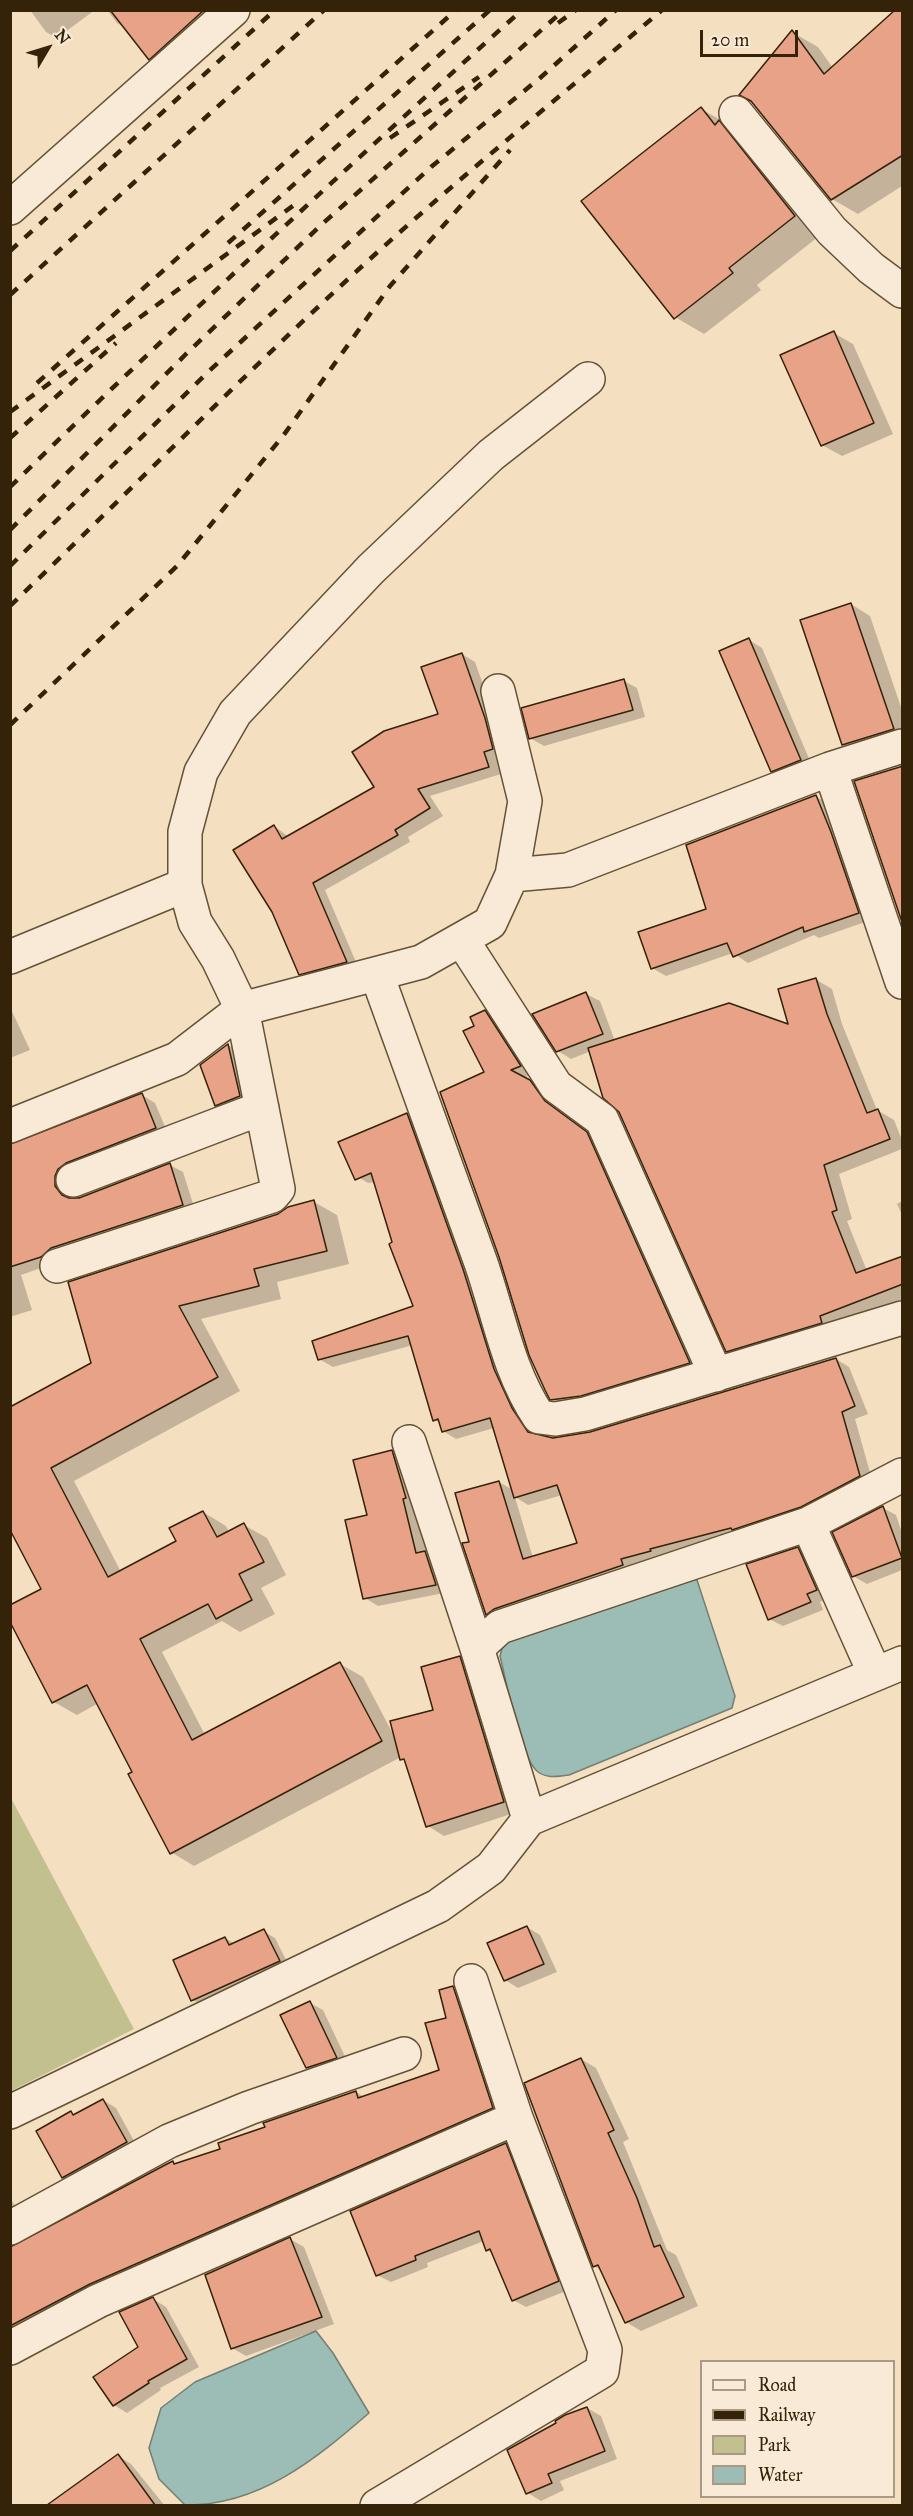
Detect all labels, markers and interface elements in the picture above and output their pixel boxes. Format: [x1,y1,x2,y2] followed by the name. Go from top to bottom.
[18,18,78,78] north arrow
[703,18,800,56] scale bar
[51,25,74,48] text: N
[711,29,749,51] text: 20 m
[700,2360,895,2498] legend
[758,2374,796,2396] text: Road
[758,2404,815,2426] text: Railway
[758,2434,791,2456] text: Park
[758,2464,802,2486] text: Water

